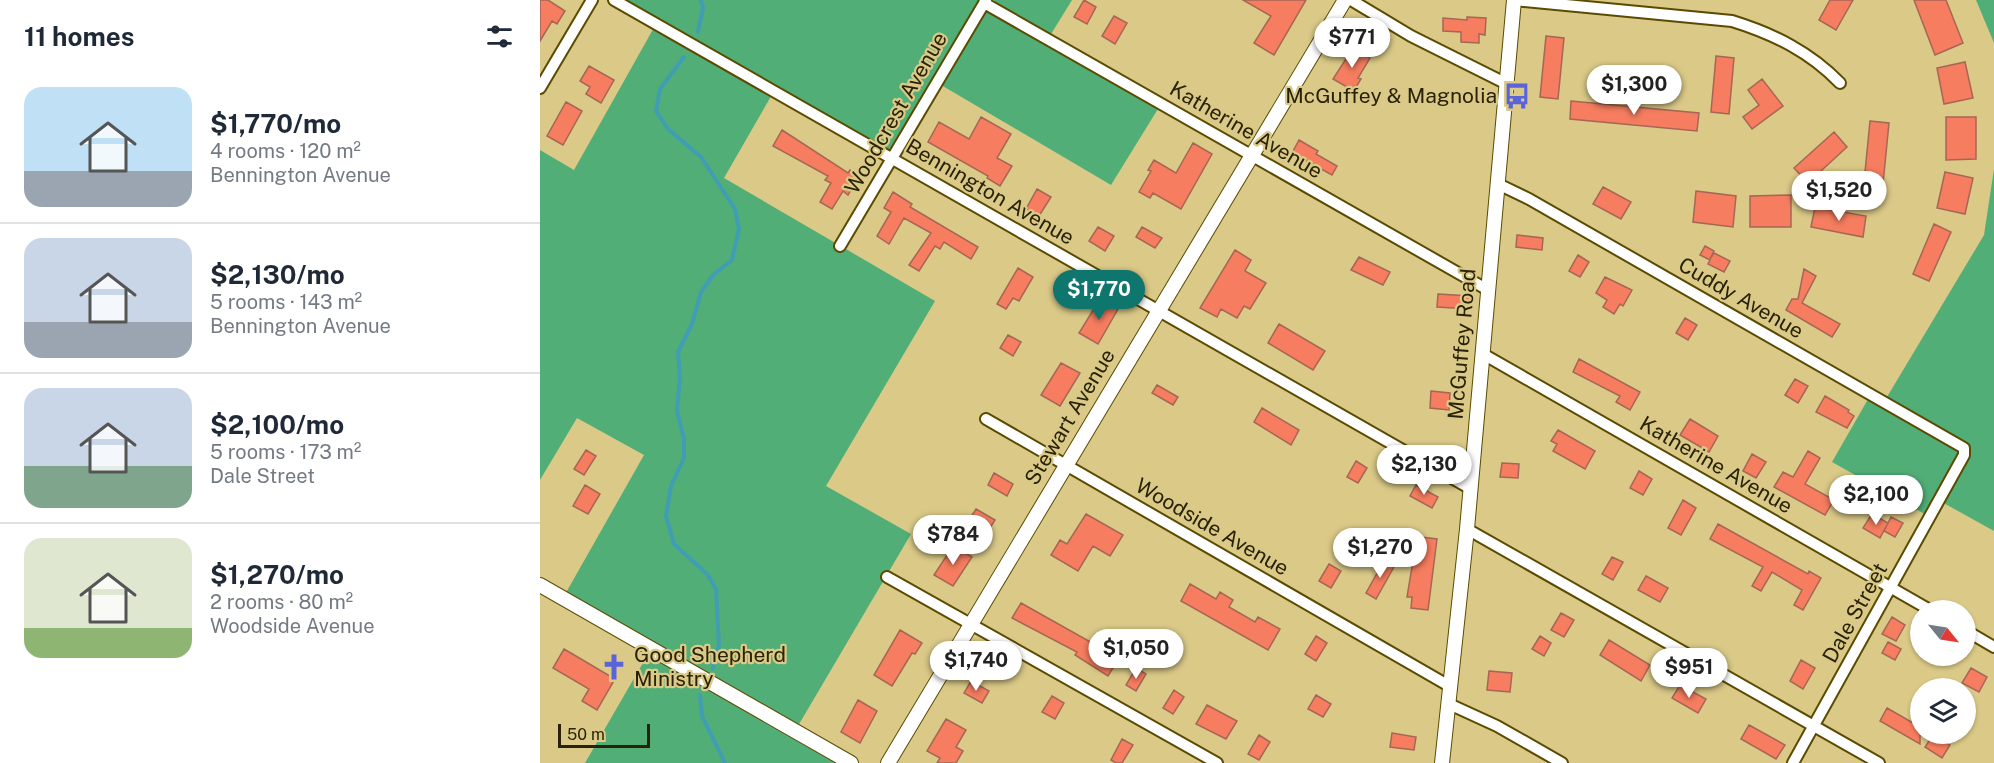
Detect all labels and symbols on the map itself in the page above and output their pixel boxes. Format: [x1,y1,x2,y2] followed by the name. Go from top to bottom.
[1316,18,1388,69] pin: $771
[839,28,952,198] street label: Woodcrest Avenue
[1585,65,1683,116] pin: $1,300
[1165,76,1327,183] street label: Katherine Avenue
[1502,81,1532,111] bus stop icon: McGuffey & Magnolia
[1285,83,1497,108] place label: McGuffey & Magnolia
[902,133,1079,250] street label: Bennington Avenue
[1790,171,1888,222] pin: $1,520
[1674,252,1808,343] street label: Cuddy Avenue
[1442,268,1481,420] street label: McGuffey Road
[1050,270,1148,321] pin: $1,770
[1019,344,1120,489] street label: Stewart Avenue
[1635,411,1797,518] street label: Katherine Avenue
[1375,445,1473,496] pin: $2,130
[1131,473,1293,581] street label: Woodside Avenue
[1827,475,1925,526] pin: $2,100
[917,515,989,566] pin: $784
[1331,528,1429,579] pin: $1,270
[1817,558,1892,667] street label: Dale Street
[1910,600,1976,666] north arrow
[1087,629,1185,680] pin: $1,050
[927,641,1025,692] pin: $1,740
[634,642,786,691] place label: Good Shepherd Ministry
[1653,648,1725,699] pin: $951
[599,652,629,682] church icon: Good Shepherd Ministry
[558,721,650,748] scale bar

